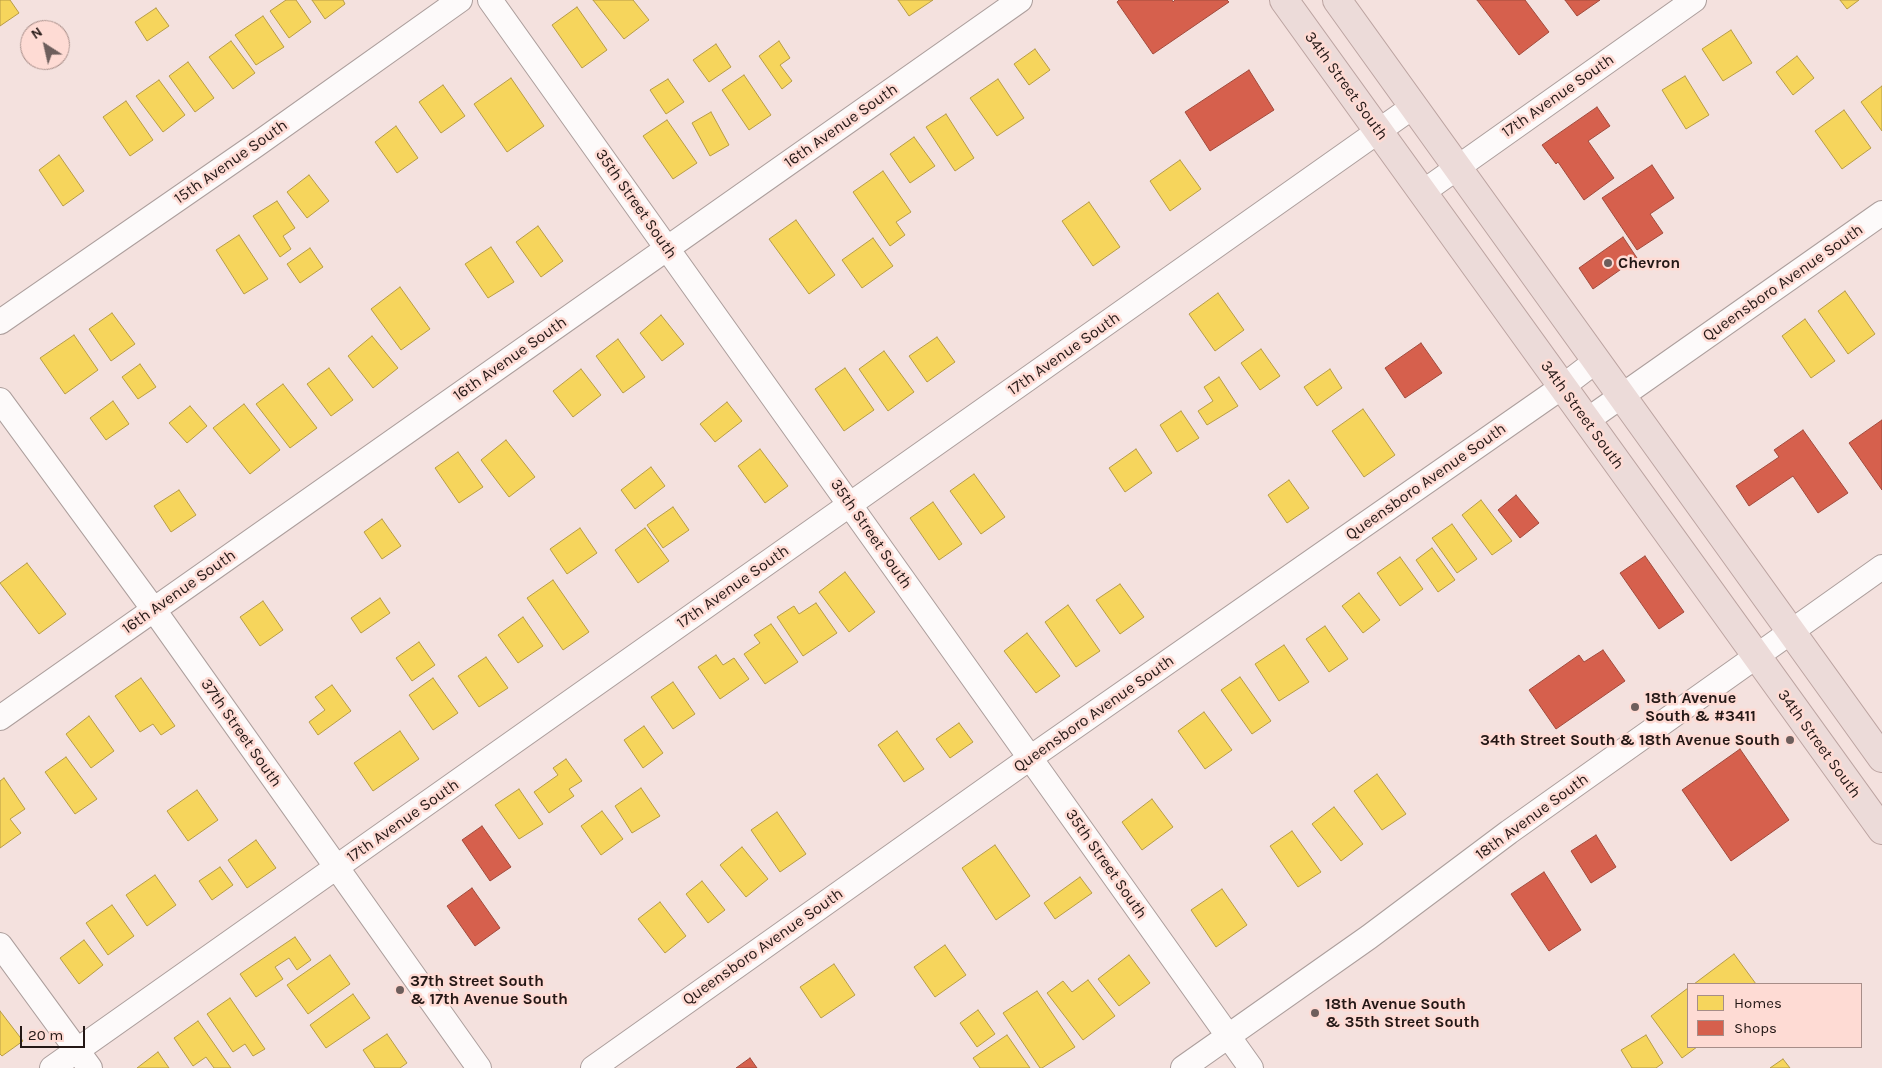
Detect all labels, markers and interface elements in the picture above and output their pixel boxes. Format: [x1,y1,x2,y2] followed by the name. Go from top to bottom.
[20,20,70,70] north arrow
[28,23,46,43] text: N
[1300,28,1392,144] street label: 34th Street South
[1498,50,1618,142] street label: 17th Avenue South
[781,80,901,172] street label: 16th Avenue South
[171,116,291,208] street label: 15th Avenue South
[591,145,681,263] street label: 35th Street South
[1699,220,1867,346] street label: Queensboro Avenue South
[1618,253,1680,273] place label: Chevron
[1602,257,1614,269] marker: Chevron
[1004,308,1124,400] street label: 17th Avenue South
[450,313,570,405] street label: 16th Avenue South
[1536,357,1628,473] street label: 34th Street South
[1342,419,1510,545] street label: Queensboro Avenue South
[826,475,916,593] street label: 35th Street South
[673,541,793,633] street label: 17th Avenue South
[119,546,239,638] street label: 16th Avenue South
[1010,651,1178,777] street label: Queensboro Avenue South
[196,675,286,791] street label: 37th Street South
[1773,686,1865,802] street label: 34th Street South
[1645,688,1756,726] place label: 18th Avenue South & #3411
[1629,701,1641,713] marker: 18th Avenue South & #3411
[1480,730,1780,750] place label: 34th Street South & 18th Avenue South
[1784,734,1796,746] marker: 34th Street South & 18th Avenue South
[1472,770,1592,864] street label: 18th Avenue South
[343,775,463,867] street label: 17th Avenue South
[1061,805,1151,923] street label: 35th Street South
[679,884,847,1010] street label: Queensboro Avenue South
[410,971,568,1009] place label: 37th Street South & 17th Avenue South
[1687,983,1862,1048] legend
[394,984,406,996] marker: 37th Street South & 17th Avenue South
[1325,994,1480,1032] place label: 18th Avenue South & 35th Street South
[1734,994,1782,1012] text: Homes
[1309,1007,1321,1019] marker: 18th Avenue South & 35th Street South
[22,1016,88,1048] scale bar
[1734,1019,1777,1037] text: Shops
[28,1026,63,1044] text: 20 m

